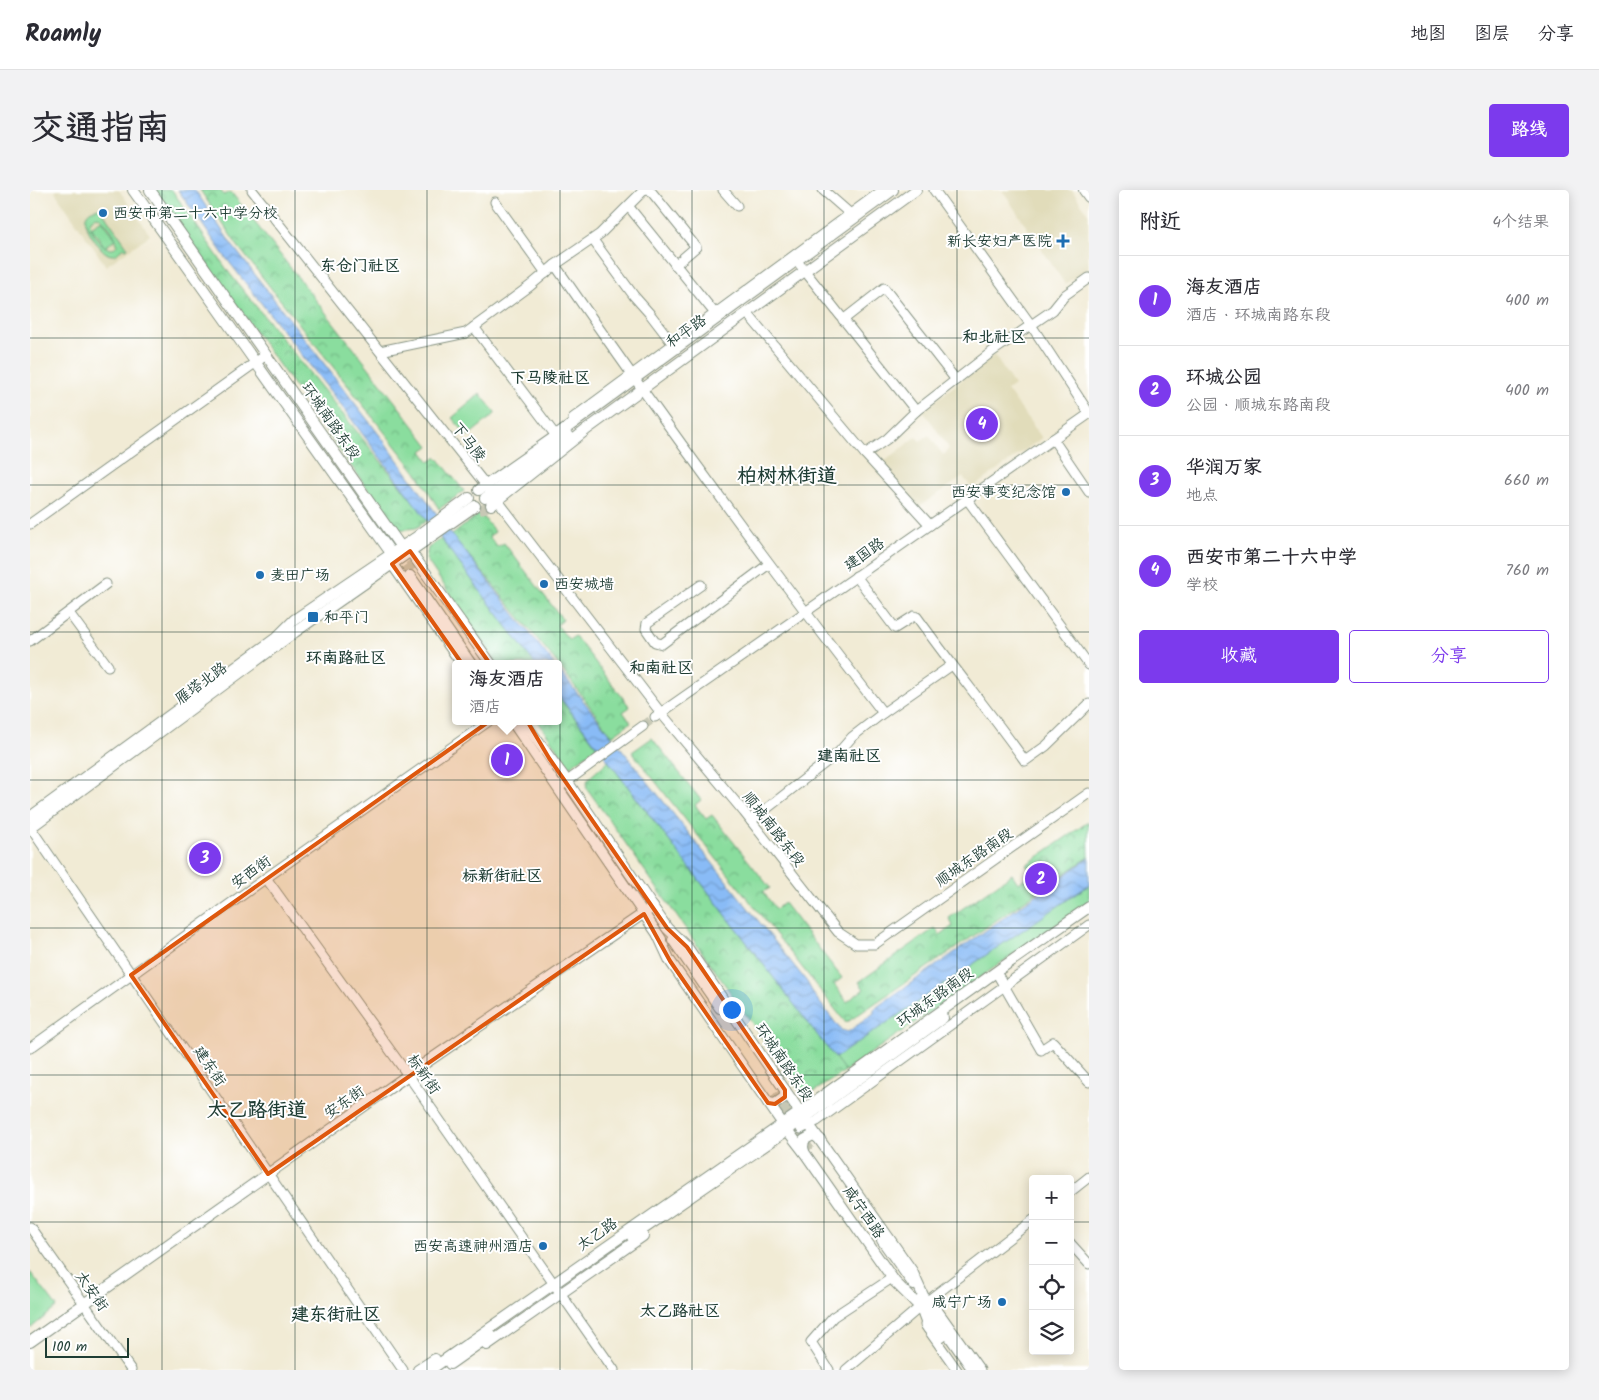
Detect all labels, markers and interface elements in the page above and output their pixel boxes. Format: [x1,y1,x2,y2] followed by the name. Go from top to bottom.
[25,15,101,54] text: Roamly
[1410,20,1446,49] text: 地图
[1474,20,1510,49] text: 图层
[1538,20,1574,49] text: 分享
[30,102,170,158] text: 交通指南
[1489,104,1569,157] button: 路线
[113,202,278,226] place label: 西安市第二十六中学分校
[1139,206,1181,239] text: 附近
[97,207,109,219] marker: 西安市第二十六中学分校
[1492,210,1549,235] text: 4个结果
[947,230,1052,254] place label: 新长安妇产医院
[1056,234,1070,248] marker: 新长安妇产医院
[320,254,400,279] district label: 东仓门社区
[1186,273,1262,303] text: 海友酒店
[1153,288,1157,313] text: 1
[1505,288,1549,313] text: 400 m
[1186,303,1331,328] text: 酒店 · 环城南路东段
[661,309,712,355] street label: 和平路
[962,325,1026,350] district label: 和北社区
[1186,363,1262,393] text: 环城公园
[510,366,590,391] district label: 下马陵社区
[295,378,366,465] street label: 环城南路东段
[1150,378,1160,403] text: 2
[1505,378,1549,403] text: 400 m
[1186,393,1331,418] text: 公园 · 顺城东路南段
[966,405,998,443] pin: 4
[445,417,492,468] street label: 下马陵
[1186,453,1262,483] text: 华润万家
[737,461,837,493] district label: 柏树林街道
[1151,468,1159,493] text: 3
[1504,468,1549,493] text: 660 m
[951,481,1056,505] place label: 西安事变纪念馆
[1186,483,1218,508] text: 地点
[1060,486,1072,498] marker: 西安事变纪念馆
[839,532,890,578] street label: 建国路
[1186,543,1357,573] text: 西安市第二十六中学
[1151,558,1159,583] text: 4
[1506,558,1549,583] text: 760 m
[270,564,330,588] place label: 麦田广场
[254,569,266,581] marker: 麦田广场
[554,573,614,597] place label: 西安城墙
[1186,573,1218,598] text: 学校
[538,578,550,590] marker: 西安城墙
[324,606,369,630] place label: 和平门
[306,610,320,624] marker: 和平门
[1139,630,1339,683] button: 收藏
[1349,630,1549,683] button: 分享
[306,646,386,671] district label: 环南路社区
[170,656,233,711] street label: 雁塔北路
[629,656,693,681] district label: 和南社区
[452,660,562,725] popup
[469,665,545,695] text: 海友酒店
[469,695,501,720] text: 酒店
[491,741,523,779] pin: 1
[817,744,881,769] district label: 建南社区
[736,787,810,872] street label: 顺城南路东段
[931,822,1018,893] street label: 顺城东路南段
[189,839,221,877] pin: 3
[226,850,277,896] street label: 安西街
[1025,860,1057,898] pin: 2
[462,864,542,889] district label: 标新街社区
[892,962,979,1034] street label: 环城东路南段
[719,997,745,1023] your location
[748,1019,818,1107] street label: 环城南路东段
[187,1041,232,1092] street label: 建东街
[400,1049,446,1100] street label: 标新街
[319,1080,370,1126] street label: 安东街
[207,1095,307,1127] district label: 太乙路街道
[1029,1175,1074,1355] map controls
[1029,1175,1074,1220] button: +
[836,1181,890,1244] street label: 咸宁西路
[572,1212,623,1258] street label: 太乙路
[1029,1220,1074,1265] button: −
[413,1235,533,1259] place label: 西安高速神州酒店
[537,1240,549,1252] marker: 西安高速神州酒店
[1029,1265,1074,1310] button: locate
[68,1266,114,1317] street label: 太安街
[932,1291,992,1315] place label: 咸宁广场
[996,1296,1008,1308] marker: 咸宁广场
[640,1299,720,1324] district label: 太乙路社区
[291,1301,381,1330] district label: 建东街社区
[1029,1310,1074,1355] button: layers
[45,1335,129,1358] scale bar
[52,1336,87,1358] text: 100 m

